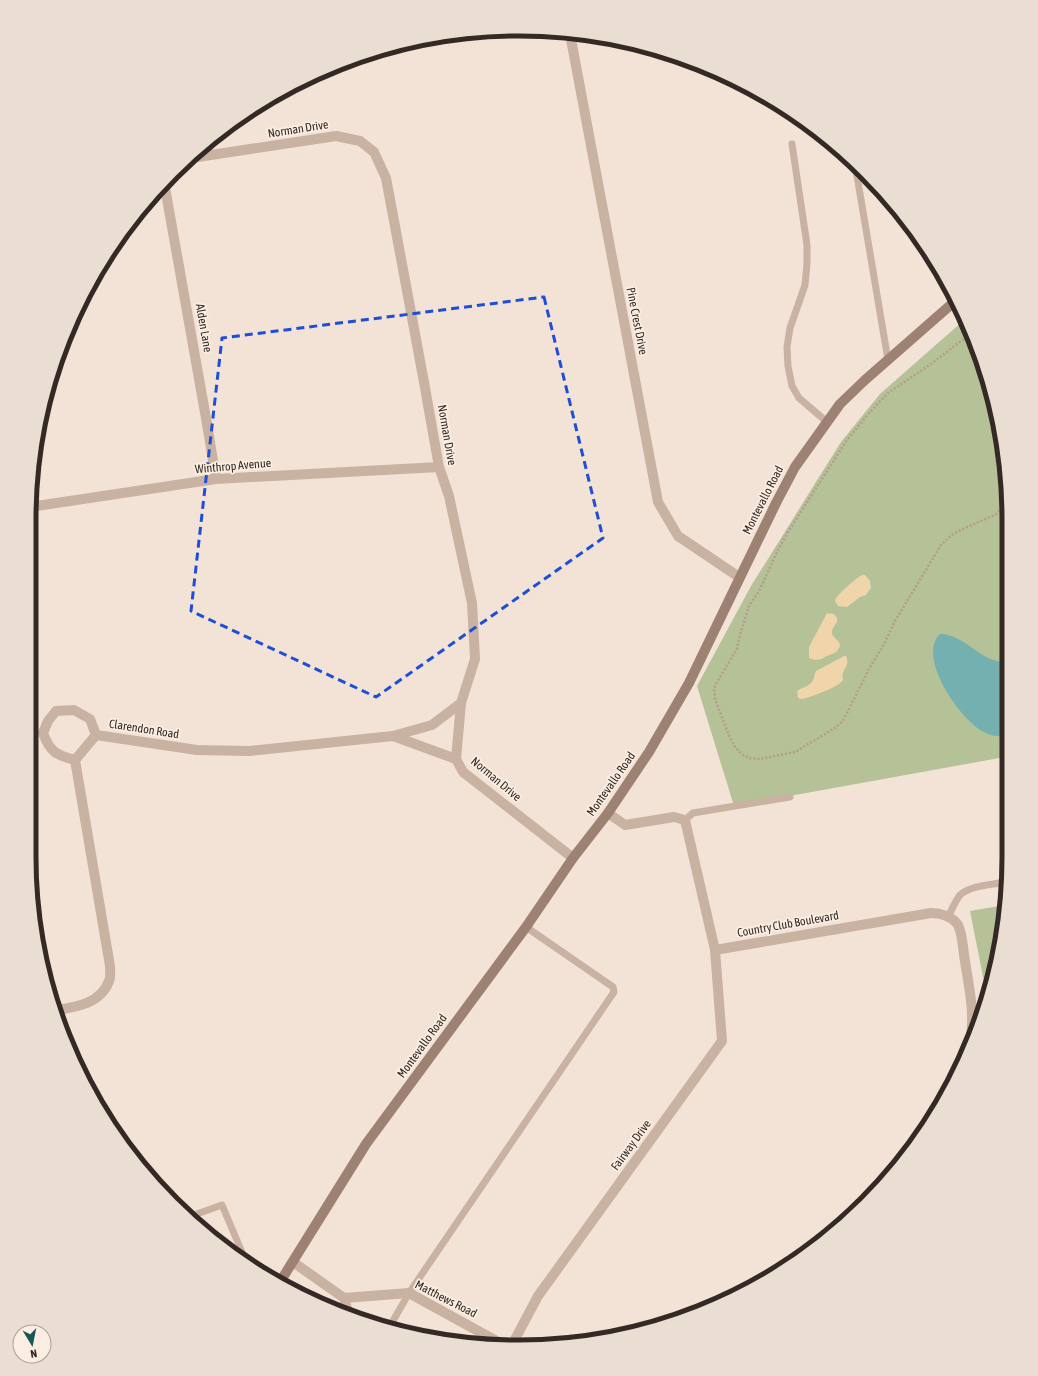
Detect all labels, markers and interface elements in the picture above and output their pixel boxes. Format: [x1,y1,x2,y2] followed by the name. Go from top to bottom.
[267,117,329,141] street label: Norman Drive
[624,286,650,356] street label: Pine Crest Drive
[193,303,215,353] street label: Alden Lane
[435,404,459,466] street label: Norman Drive
[194,456,272,476] street label: Winthrop Avenue
[740,463,786,537] street label: Montevallo Road
[108,717,180,741] street label: Clarendon Road
[584,749,638,819] street label: Montevallo Road
[468,754,524,804] street label: Norman Drive
[736,908,840,940] street label: Country Club Boulevard
[394,1012,450,1080] street label: Montevallo Road
[608,1117,654,1173] street label: Fairway Drive
[413,1277,479,1321] street label: Matthews Road
[12,1324,52,1364] north arrow
[29,1347,38,1360] text: N

